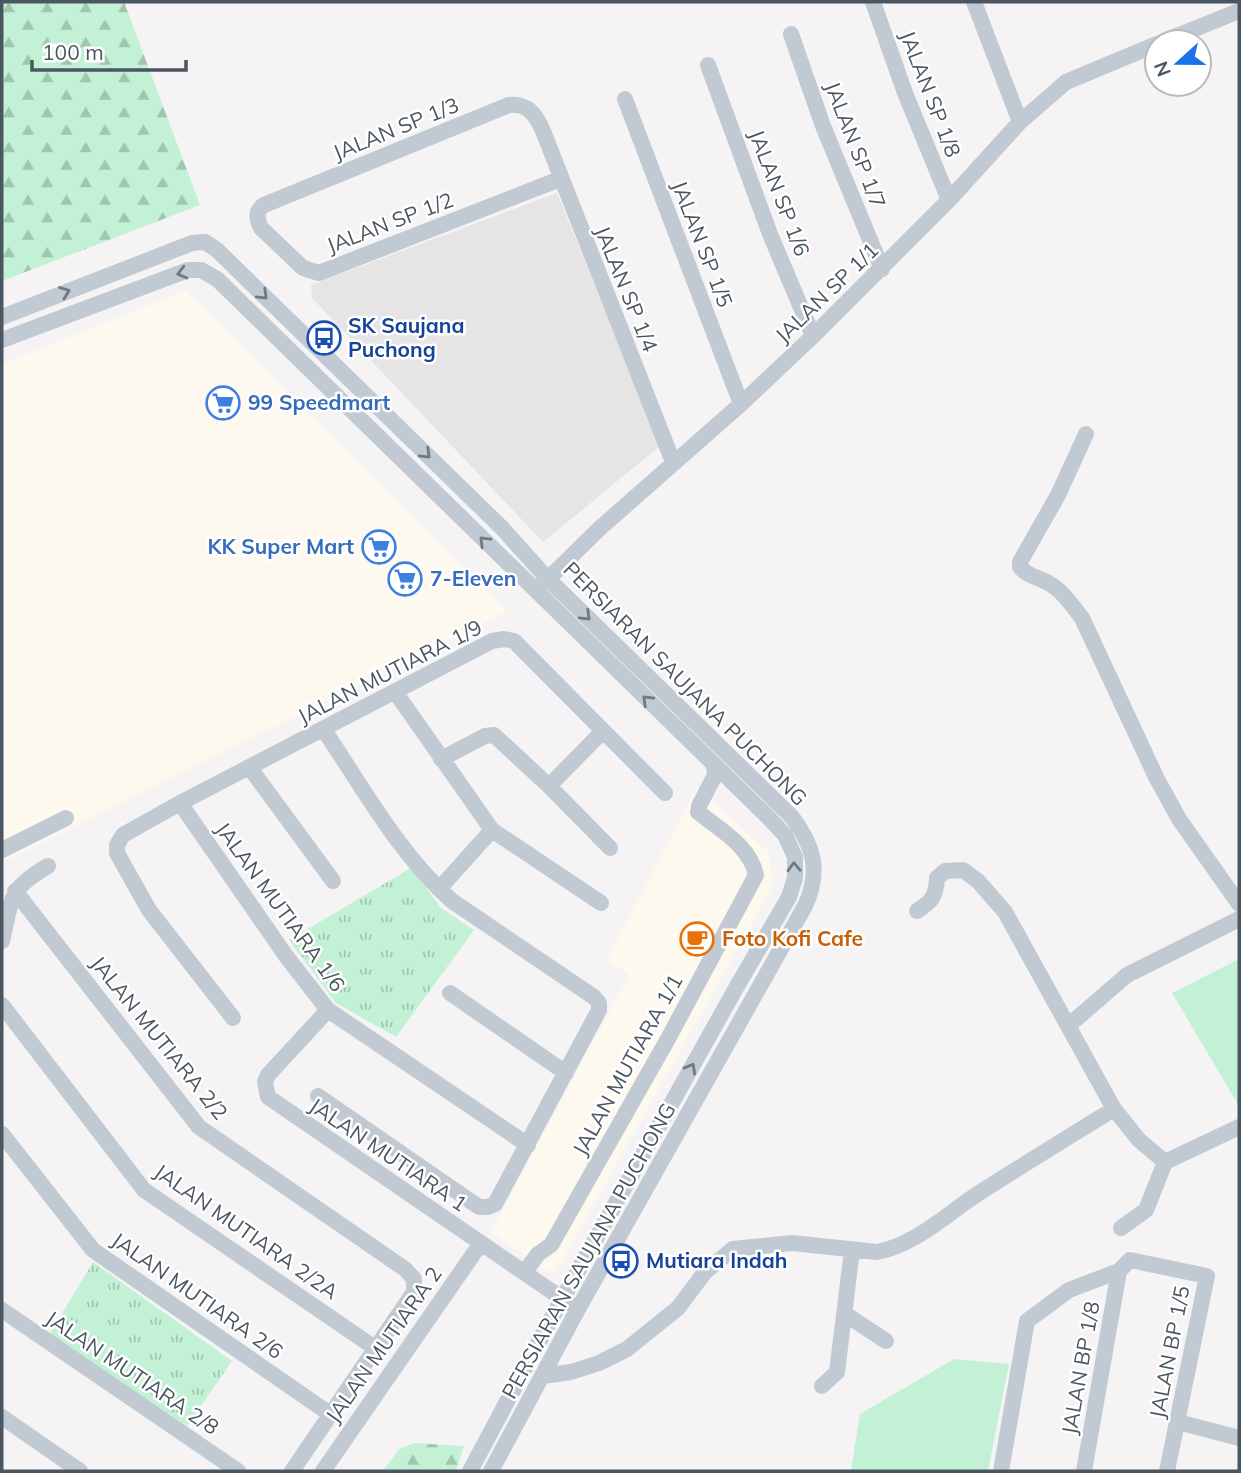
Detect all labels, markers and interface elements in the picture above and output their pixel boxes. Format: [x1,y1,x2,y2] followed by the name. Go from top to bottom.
[895,27,967,161] street label: JALAN SP 1/8
[32,28,186,72] scale bar
[1143,28,1213,98] north arrow
[42,39,104,65] text: 100 m
[1148,58,1176,80] text: N
[820,78,892,212] street label: JALAN SP 1/7
[329,91,462,165] street label: JALAN SP 1/3
[744,126,816,260] street label: JALAN SP 1/6
[667,177,739,311] street label: JALAN SP 1/5
[323,186,457,258] street label: JALAN SP 1/2
[590,222,664,356] street label: JALAN SP 1/4
[769,237,883,348] street label: JALAN SP 1/1
[176,265,188,279] one-way arrow
[255,286,268,299] one-way arrow
[59,287,71,301] one-way arrow
[348,312,465,362] place label: SK Saujana Puchong
[305,319,343,357] bus stop icon: SK Saujana Puchong
[204,384,242,422] supermarket icon: 99 Speedmart
[248,389,390,415] place label: 99 Speedmart
[418,445,431,458] one-way arrow
[360,528,398,566] supermarket icon: KK Super Mart
[208,533,354,559] place label: KK Super Mart
[480,536,493,549] one-way arrow
[558,556,813,811] street label: PERSIARAN SAUJANA PUCHONG
[386,560,424,598] supermarket icon: 7-Eleven
[430,565,517,591] place label: 7-Eleven
[577,607,590,620] one-way arrow
[293,613,486,729] street label: JALAN MUTIARA 1/9
[642,695,655,708] one-way arrow
[211,817,351,996] street label: JALAN MUTIARA 1/6
[787,861,802,872] one-way arrow
[678,920,716,958] cafe icon: Foto Kofi Cafe
[722,925,863,951] place label: Foto Kofi Cafe
[86,950,234,1125] street label: JALAN MUTIARA 2/2
[566,969,688,1160] street label: JALAN MUTIARA 1/1
[683,1063,696,1075] one-way arrow
[305,1092,472,1217] street label: JALAN MUTIARA 1
[496,1098,681,1403] street label: PERSIARAN SAUJANA PUCHONG
[150,1158,344,1305] street label: JALAN MUTIARA 2/2A
[107,1226,288,1364] street label: JALAN MUTIARA 2/6
[602,1242,640,1280] bus stop icon: Mutiara Indah
[646,1247,788,1273] place label: Mutiara Indah
[320,1261,447,1428] street label: JALAN MUTIARA 2
[1143,1283,1195,1420] street label: JALAN BP 1/5
[1056,1299,1105,1436] street label: JALAN BP 1/8
[41,1305,224,1440] street label: JALAN MUTIARA 2/8

